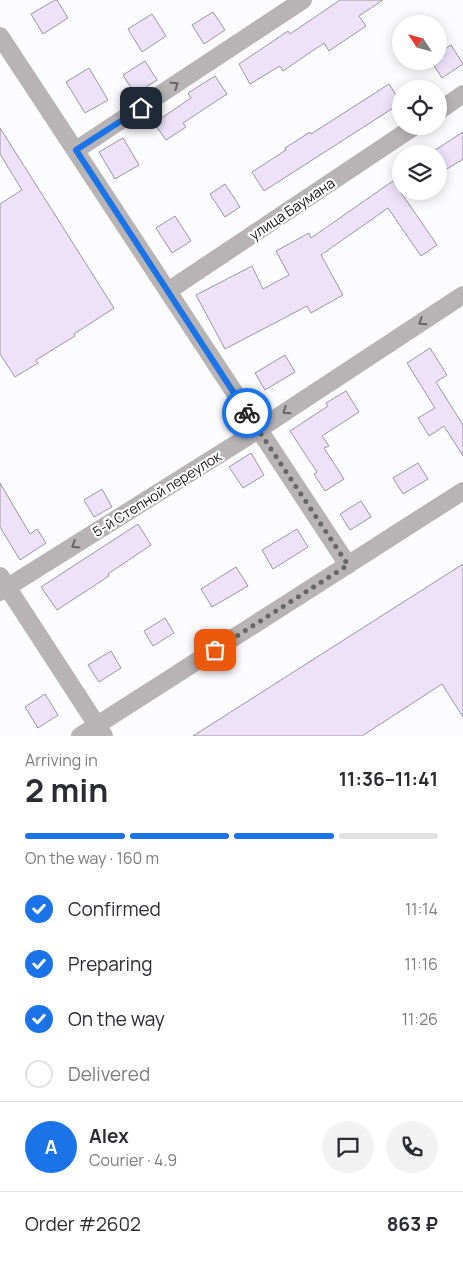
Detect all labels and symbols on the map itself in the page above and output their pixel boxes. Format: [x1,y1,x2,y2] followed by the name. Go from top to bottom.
[392,15,448,70] north arrow
[169,82,179,91] one-way arrow
[120,87,162,129] pin
[245,173,338,244] street label: улица Баумана
[419,316,428,325] one-way arrow
[222,388,272,438] courier
[283,405,292,414] one-way arrow
[89,446,225,541] street label: 5-й Степной переулок
[71,539,81,548] one-way arrow
[194,629,236,671] pin

